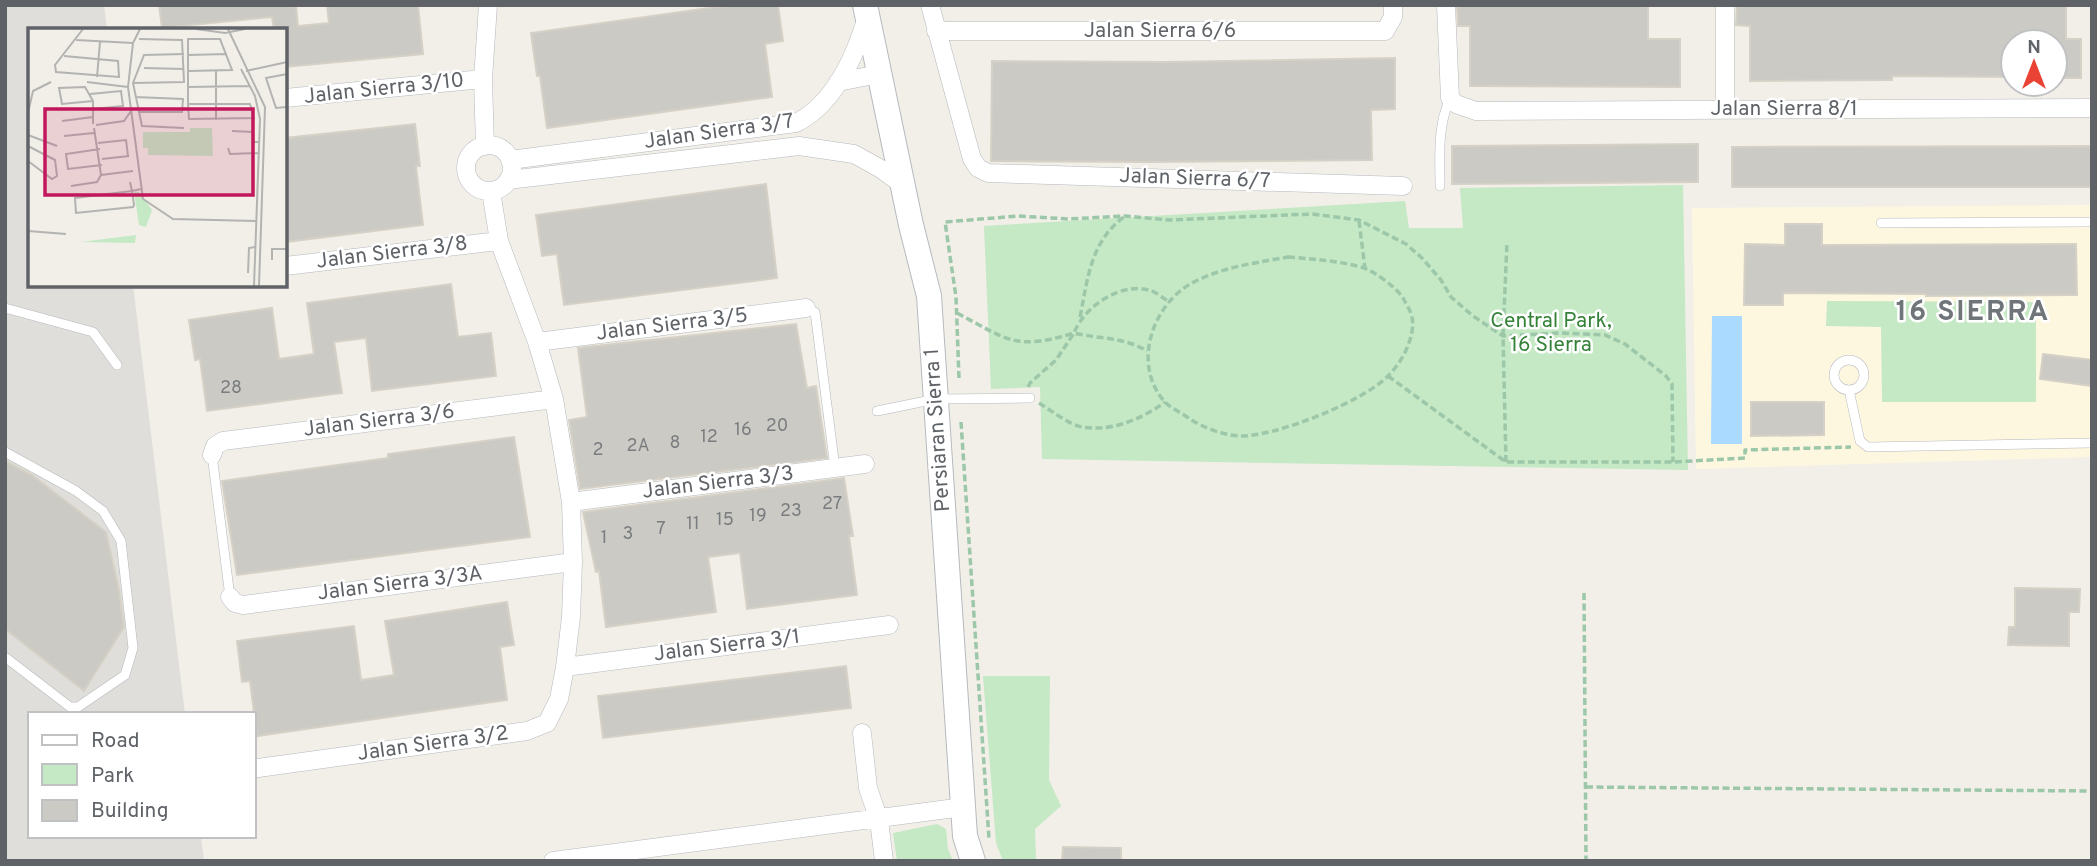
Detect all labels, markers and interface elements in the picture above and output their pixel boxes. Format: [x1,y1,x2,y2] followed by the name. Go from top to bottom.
[1084,18,1236,45] street label: Jalan Sierra 6/6
[28,28,287,287] inset map
[1999,28,2069,98] north arrow
[2027,36,2041,60] text: N
[303,67,465,111] street label: Jalan Sierra 3/10
[1710,96,1858,123] street label: Jalan Sierra 8/1
[642,108,796,156] street label: Jalan Sierra 3/7
[1119,163,1271,195] street label: Jalan Sierra 6/7
[315,230,469,276] street label: Jalan Sierra 3/8
[1896,295,2050,331] district label: 16 SIERRA
[595,302,749,348] street label: Jalan Sierra 3/5
[1490,308,1612,359] park label: Central Park, 16 Sierra
[919,347,957,513] street label: Persiaran Sierra 1
[220,377,242,400] house number: 28
[302,398,456,444] street label: Jalan Sierra 3/6
[766,415,788,438] house number: 20
[734,419,752,442] house number: 16
[700,426,718,449] house number: 12
[670,432,681,455] house number: 8
[626,435,650,458] house number: 2A
[592,439,604,462] house number: 2
[641,460,795,506] street label: Jalan Sierra 3/3
[822,493,842,516] house number: 27
[780,500,802,523] house number: 23
[749,505,767,528] house number: 19
[716,509,734,532] house number: 15
[686,513,700,536] house number: 11
[656,518,666,541] house number: 7
[623,523,633,546] house number: 3
[601,527,607,550] house number: 1
[316,560,484,608] street label: Jalan Sierra 3/3A
[652,624,802,668] street label: Jalan Sierra 3/1
[28,712,256,838] legend
[356,720,510,768] street label: Jalan Sierra 3/2
[91,728,140,755] text: Road
[91,763,134,790] text: Park
[91,798,169,825] text: Building

